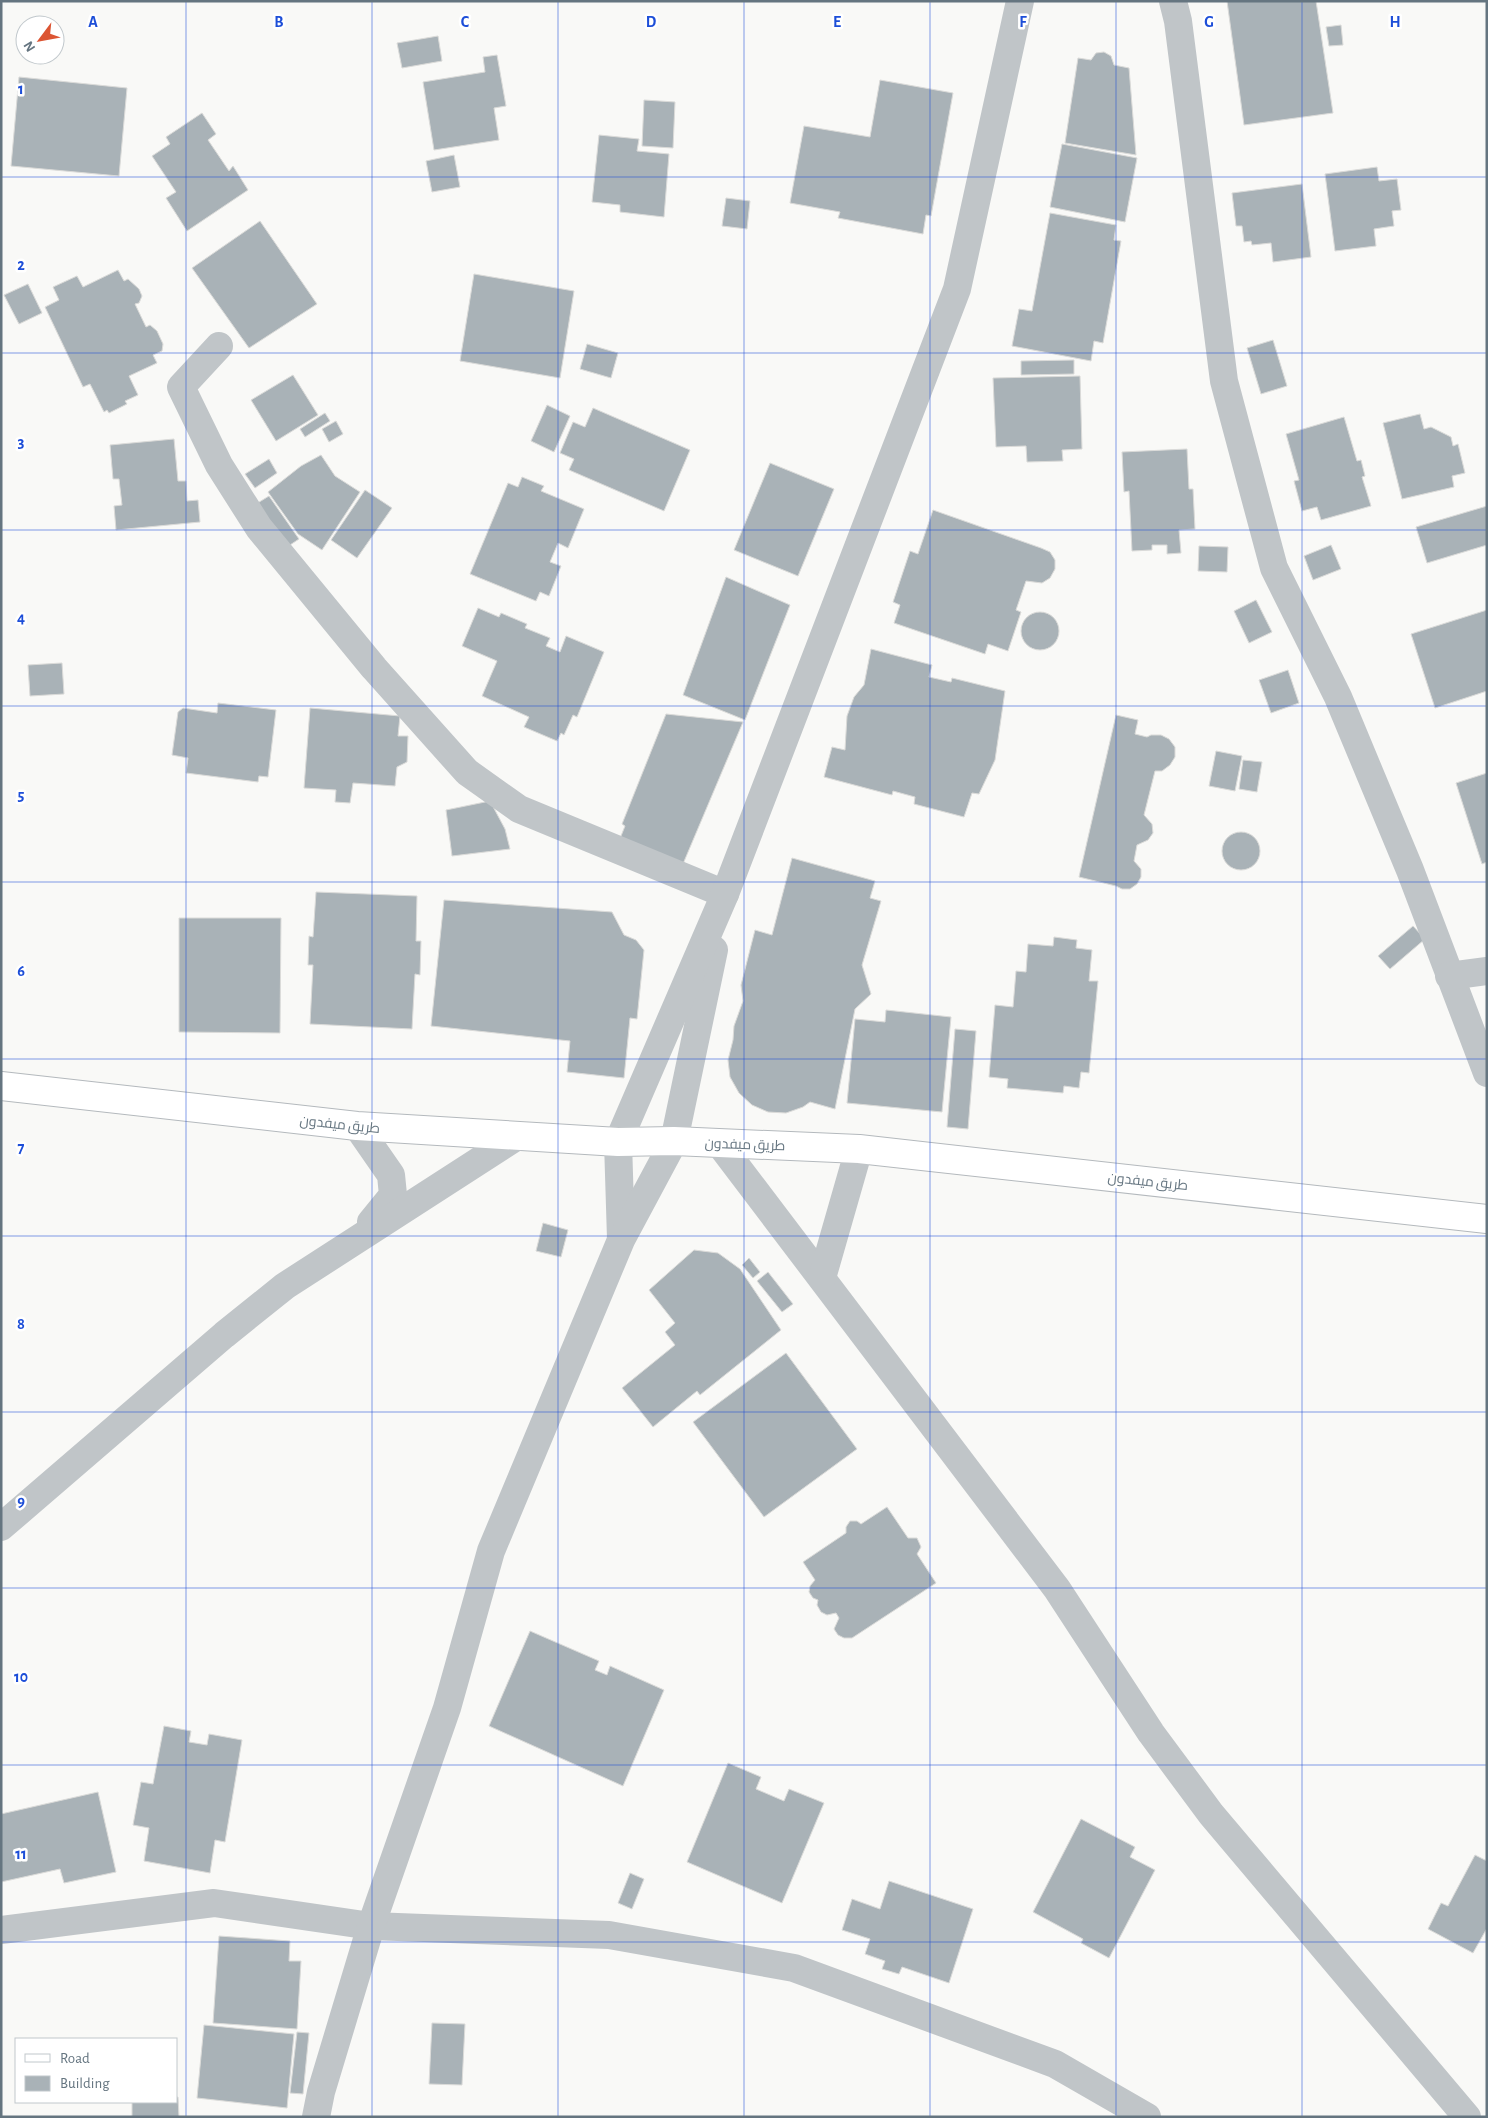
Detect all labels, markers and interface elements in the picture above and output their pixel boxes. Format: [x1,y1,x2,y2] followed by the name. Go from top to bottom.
[88,14,98,30] text: A
[274,14,284,30] text: B
[461,14,470,30] text: C
[646,14,657,30] text: D
[833,14,841,30] text: E
[1019,14,1027,30] text: F
[1204,14,1214,30] text: G
[1389,14,1401,30] text: H
[15,15,65,65] north arrow
[21,39,38,54] text: N
[18,81,24,97] text: 1
[17,257,25,273] text: 2
[18,434,25,450] text: 3
[17,610,25,626] text: 4
[18,787,25,803] text: 5
[17,963,25,979] text: 6
[299,1114,381,1137] street label: طريق ميفدون
[704,1137,786,1154] street label: طريق ميفدون
[18,1140,25,1156] text: 7
[1107,1171,1189,1194] street label: طريق ميفدون
[17,1316,25,1332] text: 8
[17,1493,25,1509] text: 9
[14,1669,28,1685] text: 10
[15,1846,27,1862] text: 11
[15,2038,178,2103] legend
[60,2051,90,2066] text: Road
[60,2076,110,2091] text: Building

